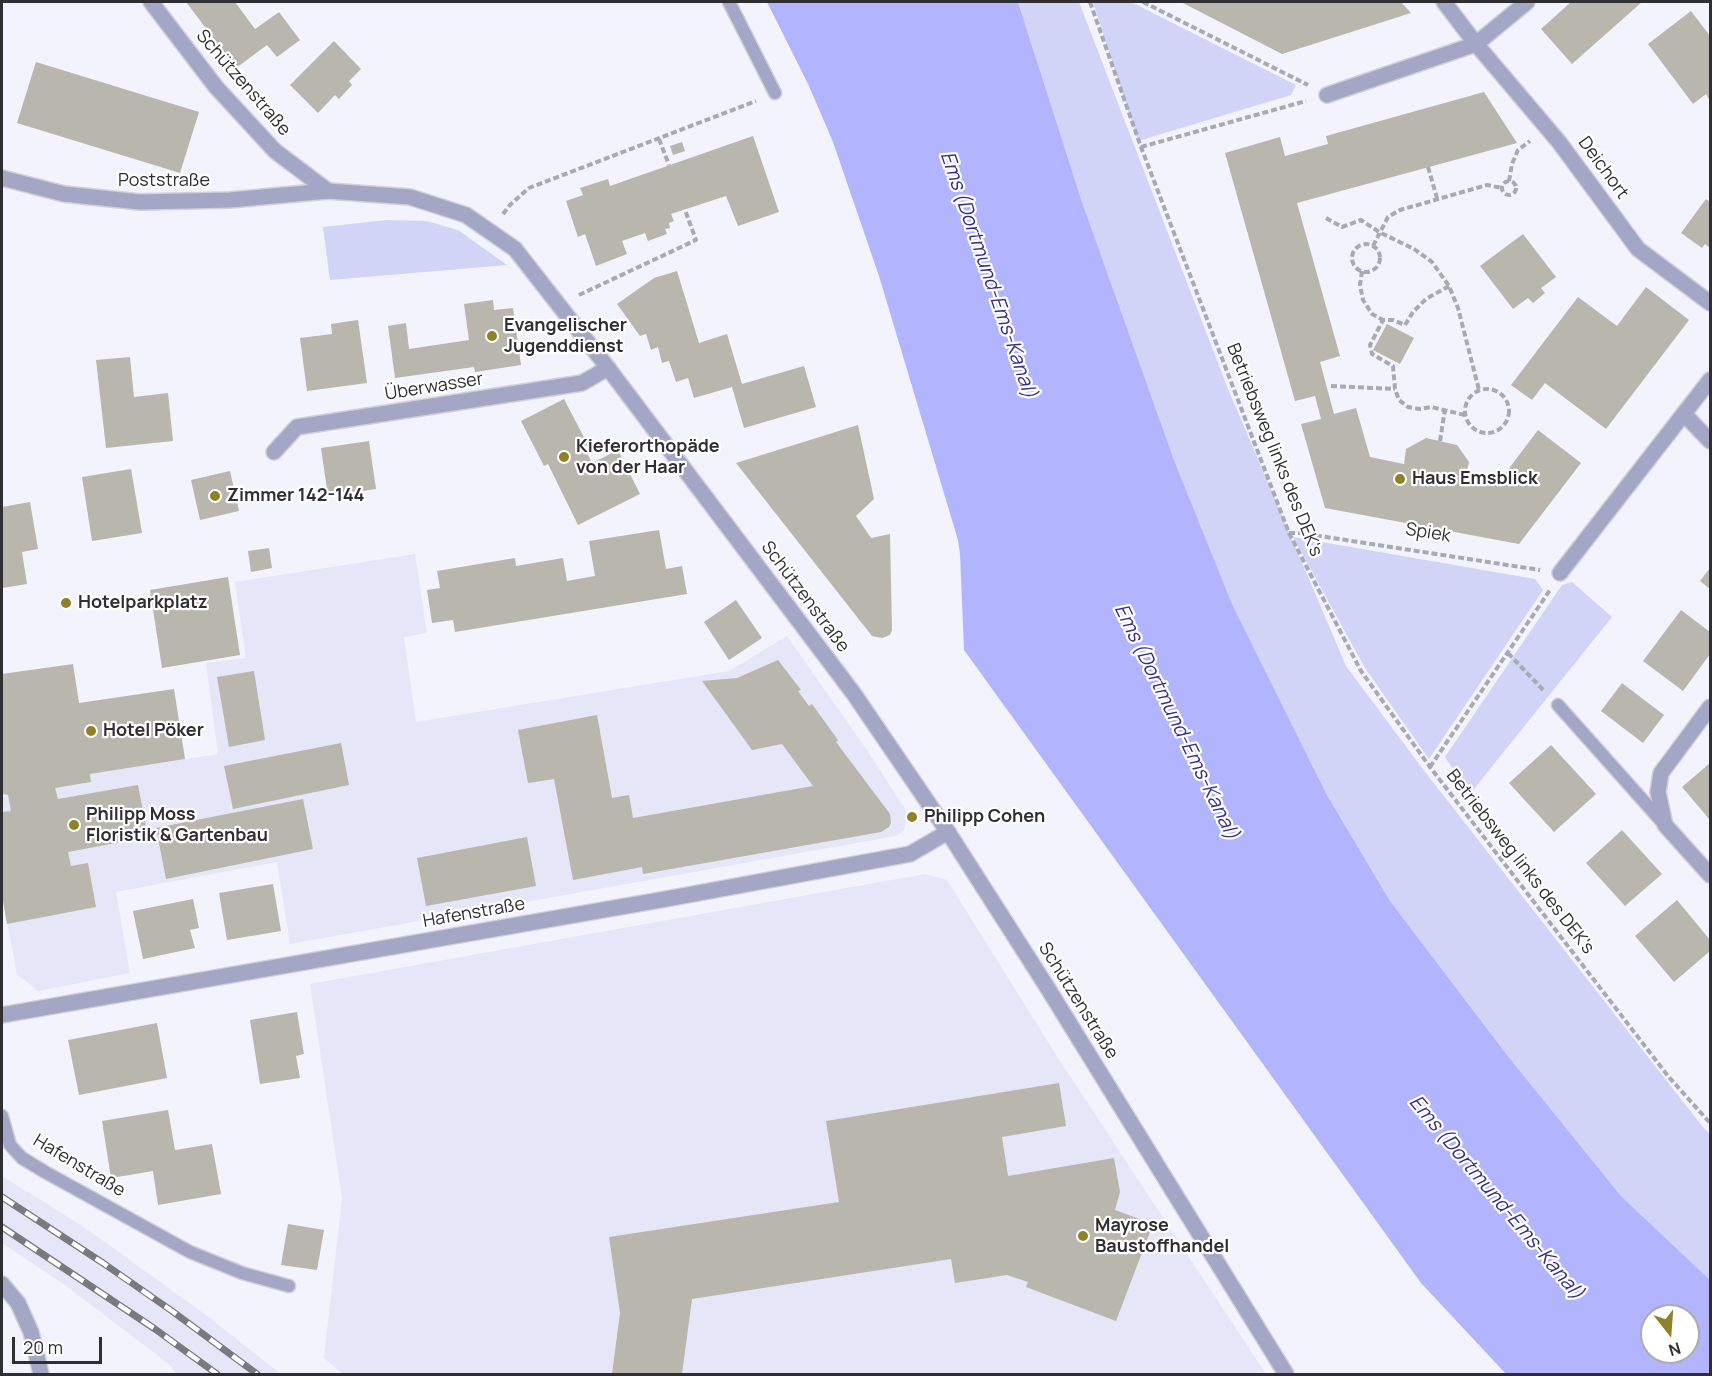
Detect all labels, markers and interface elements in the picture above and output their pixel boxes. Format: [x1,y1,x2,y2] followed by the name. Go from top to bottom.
[191,26,295,140] street label: Schützenstraße
[1573,133,1633,203] street label: Deichort
[934,149,1042,401] water label: Ems (Dortmund-Ems-Kanal)
[118,170,210,192] street label: Poststraße
[504,315,627,358] place label: Evangelischer Jugenddienst
[485,329,499,343] marker: Evangelischer Jugenddienst
[1221,340,1327,560] street label: Betriebsweg links des DEK's
[383,369,485,405] street label: Überwasser
[576,436,720,478] place label: Kieferorthopäde von der Haar
[557,450,571,464] marker: Kieferorthopäde von der Haar
[1412,468,1538,490] place label: Haus Emsblick
[1393,472,1407,486] marker: Haus Emsblick
[227,485,365,507] place label: Zimmer 142-144
[208,489,222,503] marker: Zimmer 142-144
[1404,519,1452,547] street label: Spiek
[756,537,854,657] street label: Schützenstraße
[78,592,208,614] place label: Hotelparkplatz
[59,596,73,610] marker: Hotelparkplatz
[1108,600,1244,844] water label: Ems (Dortmund-Ems-Kanal)
[103,720,204,742] place label: Hotel Pöker
[84,724,98,738] marker: Hotel Pöker
[1441,766,1599,958] street label: Betriebsweg links des DEK's
[86,804,268,846] place label: Philipp Moss Floristik & Gartenbau
[924,806,1045,828] place label: Philipp Cohen
[905,810,919,824] marker: Philipp Cohen
[67,818,81,832] marker: Philipp Moss Floristik & Gartenbau
[421,893,527,933] street label: Hafenstraße
[1033,939,1123,1063] street label: Schützenstraße
[1404,1091,1588,1305] water label: Ems (Dortmund-Ems-Kanal)
[29,1130,129,1202] street label: Hafenstraße
[1095,1215,1229,1258] place label: Mayrose Baustoffhandel
[1076,1229,1090,1243] marker: Mayrose Baustoffhandel
[1640,1304,1700,1364] north arrow
[15,1325,105,1363] scale bar
[23,1335,63,1359] text: 20 m
[1666,1337,1683,1362] text: N

